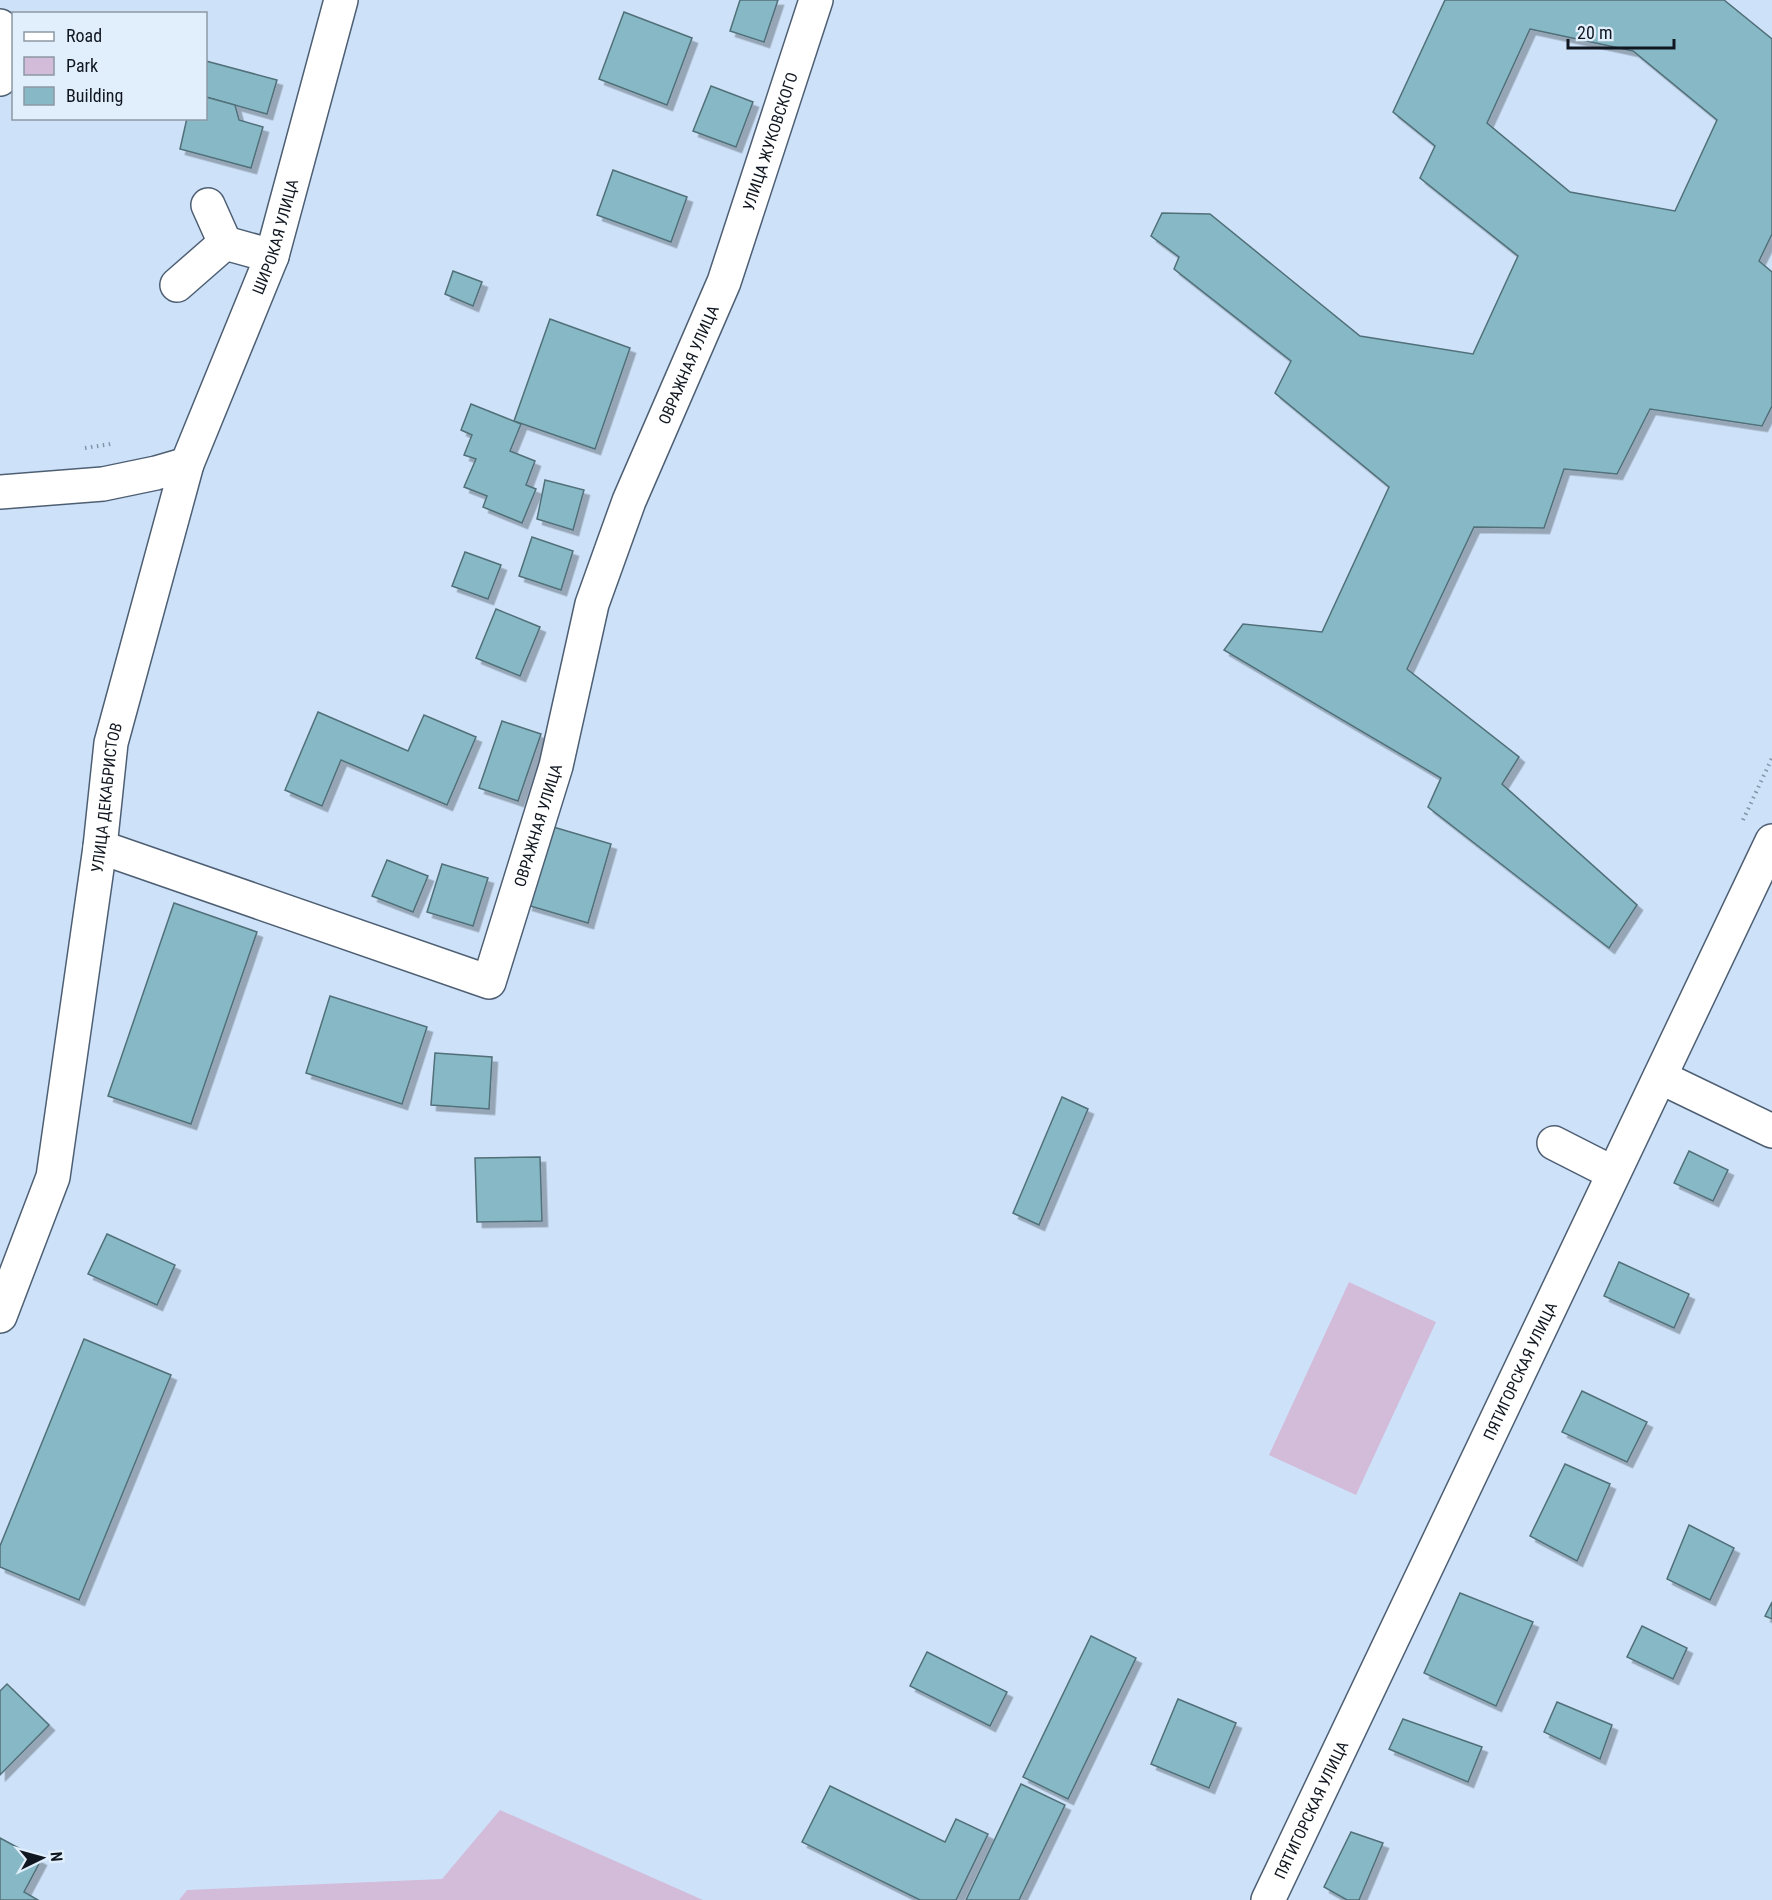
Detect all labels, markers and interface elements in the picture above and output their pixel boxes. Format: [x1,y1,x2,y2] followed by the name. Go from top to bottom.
[12,12,207,120] legend
[1568,12,1674,50] scale bar
[1577,22,1612,43] text: 20 m
[66,25,102,46] text: Road
[66,55,98,76] text: Park
[739,70,802,213] street label: УЛИЦА ЖУКОВСКОГО
[66,85,123,106] text: Building
[248,177,302,297] street label: ШИРОКАЯ УЛИЦА
[654,302,723,427] street label: ОВРАЖНАЯ УЛИЦА
[87,721,126,874] street label: УЛИЦА ДЕКАБРИСТОВ
[510,761,566,889] street label: ОВРАЖНАЯ УЛИЦА
[1479,1299,1561,1443] street label: ПЯТИГОРСКАЯ УЛИЦА
[1271,1738,1352,1882] street label: ПЯТИГОРСКАЯ УЛИЦА
[12,1828,72,1888] north arrow
[47,1851,66,1862] text: N

